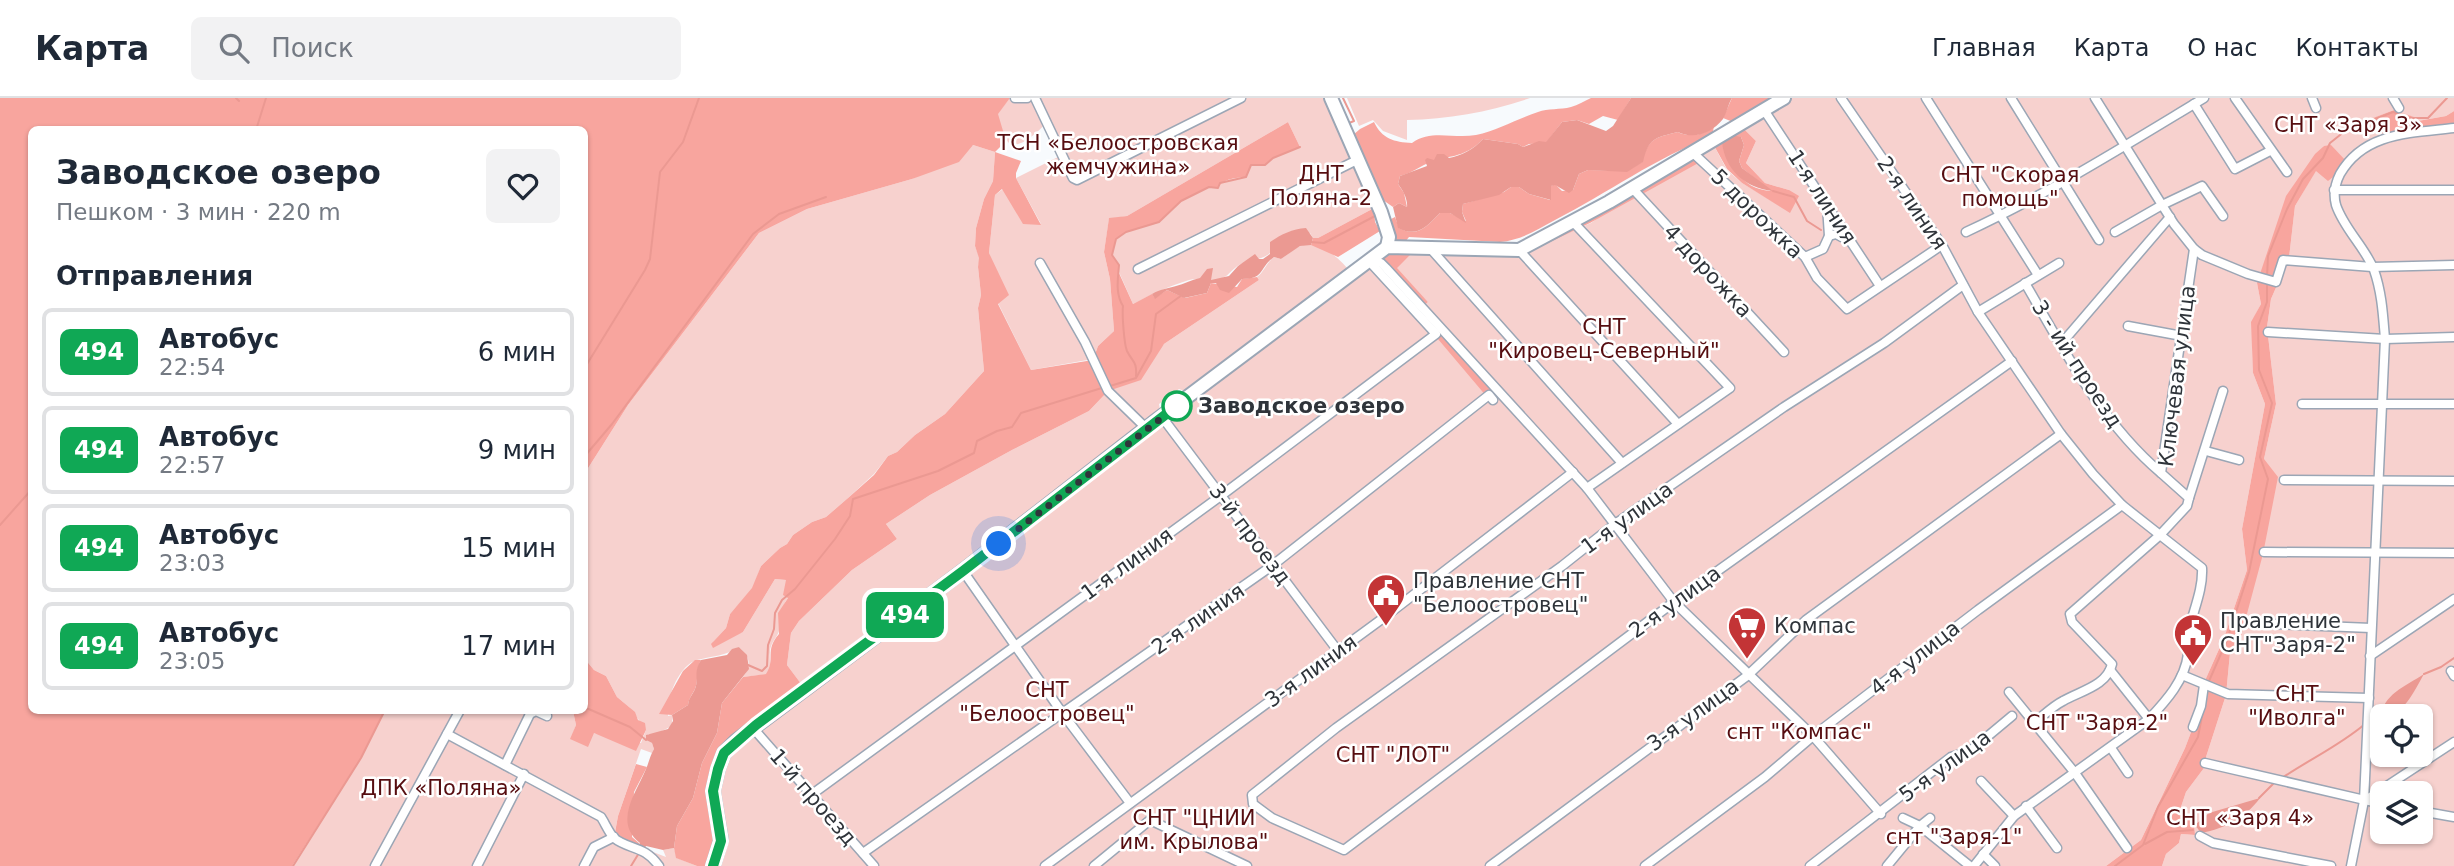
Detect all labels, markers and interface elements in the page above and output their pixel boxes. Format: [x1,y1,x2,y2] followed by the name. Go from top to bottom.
[191,17,681,80] search box
[35,29,149,68] text: Карта
[215,29,253,67] icon: search
[271,33,354,63] text: Поиск
[1932,34,2036,62] text: Главная
[2074,34,2149,62] text: Карта
[2187,34,2257,62] text: О нас
[2295,34,2419,62] text: Контакты
[2274,113,2422,137] park label: СНТ «Заря 3»
[996,131,1239,179] park label: ТСН «Белоостровская жемчужина»
[1783,145,1861,249] street label: 1-я линия
[486,149,560,223] button: heart
[1872,152,1952,254] street label: 2-я линия
[56,153,381,192] text: Заводское озеро
[1270,162,1372,210] park label: ДНТ Поляна-2
[1941,163,2079,211] park label: СНТ "Скорая помощь"
[1706,164,1808,264] street label: 5 дорожка
[56,199,341,225] text: Пешком · 3 мин · 220 m
[1659,220,1757,322] street label: 4 дорожка
[56,261,253,291] text: Отправления
[2154,284,2200,468] street label: Ключевая улица
[2027,296,2127,432] street label: 3 - ий проезд
[1488,315,1720,363] park label: СНТ "Кировец-Северный"
[159,324,279,354] text: Автобус
[478,337,556,367] text: 6 мин
[74,338,124,366] text: 494
[159,354,225,380] text: 22:54
[1162,391,1192,421] marker: Заводское озеро
[1198,394,1405,418] place label: Заводское озеро
[159,422,279,452] text: Автобус
[478,435,556,465] text: 9 мин
[74,436,124,464] text: 494
[159,452,225,478] text: 22:57
[1577,477,1677,559] street label: 1-я улица
[1204,479,1296,589] street label: 3-й проезд
[159,520,279,550] text: Автобус
[1077,523,1177,605] street label: 1-я линия
[981,526,1016,561] your location
[461,533,556,563] text: 15 мин
[74,534,124,562] text: 494
[159,550,225,576] text: 23:03
[1625,561,1725,643] street label: 2-я улица
[1413,569,1588,617] place label: Правление СНТ "Белоостровец"
[1365,572,1407,627] public building icon: Правление СНТ "Белоостровец"
[1147,578,1249,660] street label: 2-я линия
[865,592,945,638] line badge: 494
[880,601,930,629] text: 494
[1726,605,1768,660] supermarket icon: Компас
[2220,609,2356,657] place label: Правление СНТ"Заря-2"
[2172,612,2214,667] public building icon: Правление СНТ"Заря-2"
[1774,614,1856,638] place label: Компас
[1865,616,1965,700] street label: 4-я улица
[159,618,279,648] text: Автобус
[1261,630,1361,712] street label: 3-я линия
[461,631,556,661] text: 17 мин
[74,632,124,660] text: 494
[159,648,225,674] text: 23:05
[1643,674,1743,756] street label: 3-я улица
[959,678,1135,726] park label: СНТ "Белоостровец"
[2248,682,2346,730] park label: СНТ "Иволга"
[2370,704,2433,844] map controls
[2370,704,2433,767] button: locate
[2026,711,2168,735] park label: СНТ "Заря-2"
[1726,720,1872,744] park label: снт "Компас"
[1895,725,1995,807] street label: 5-я улица
[1336,743,1450,767] park label: СНТ "ЛОТ"
[765,744,861,850] street label: 1-й проезд
[361,776,521,800] park label: ДПК «Поляна»
[2370,781,2433,844] button: layers
[1120,806,1268,854] park label: СНТ "ЦНИИ им. Крылова"
[2166,806,2314,830] park label: СНТ «Заря 4»
[1886,825,2022,849] park label: снт "Заря-1"

